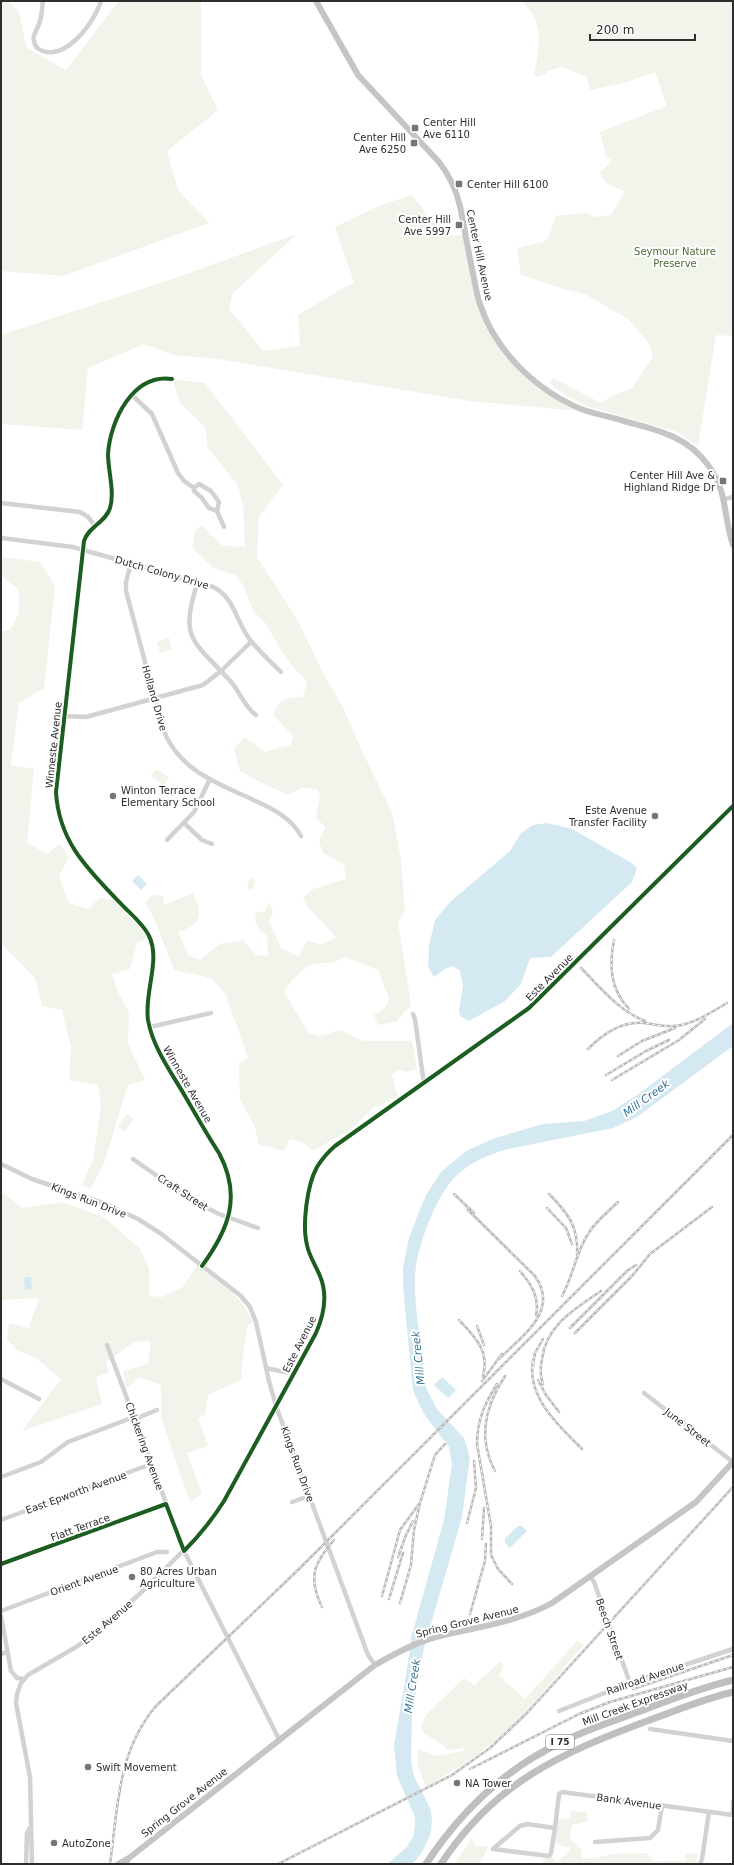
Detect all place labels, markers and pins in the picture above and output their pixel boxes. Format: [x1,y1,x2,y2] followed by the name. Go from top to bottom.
[423,117,476,140] place label: Center Hill Ave 6110
[410,123,420,133] marker: Center Hill Ave 6110
[353,132,406,155] place label: Center Hill Ave 6250
[409,138,419,148] marker: Center Hill Ave 6250
[454,179,464,189] marker: Center Hill 6100
[467,179,548,190] place label: Center Hill 6100
[398,214,451,237] place label: Center Hill Ave 5997
[454,220,464,230] marker: Center Hill Ave 5997
[624,470,716,493] place label: Center Hill Ave & Highland Ridge Dr
[718,476,728,486] marker: Center Hill Ave & Highland Ridge Dr
[121,785,215,808] place label: Winton Terrace Elementary School
[108,791,118,801] marker: Winton Terrace Elementary School
[568,805,647,828] place label: Este Avenue Transfer Facility
[650,811,660,821] marker: Este Avenue Transfer Facility
[140,1566,217,1589] place label: 80 Acres Urban Agriculture
[127,1572,137,1582] marker: 80 Acres Urban Agriculture
[83,1762,93,1772] marker: Swift Movement
[96,1762,177,1773] place label: Swift Movement
[452,1778,462,1788] marker: NA Tower
[465,1778,512,1789] place label: NA Tower
[49,1838,59,1848] marker: AutoZone
[62,1838,111,1849] place label: AutoZone

